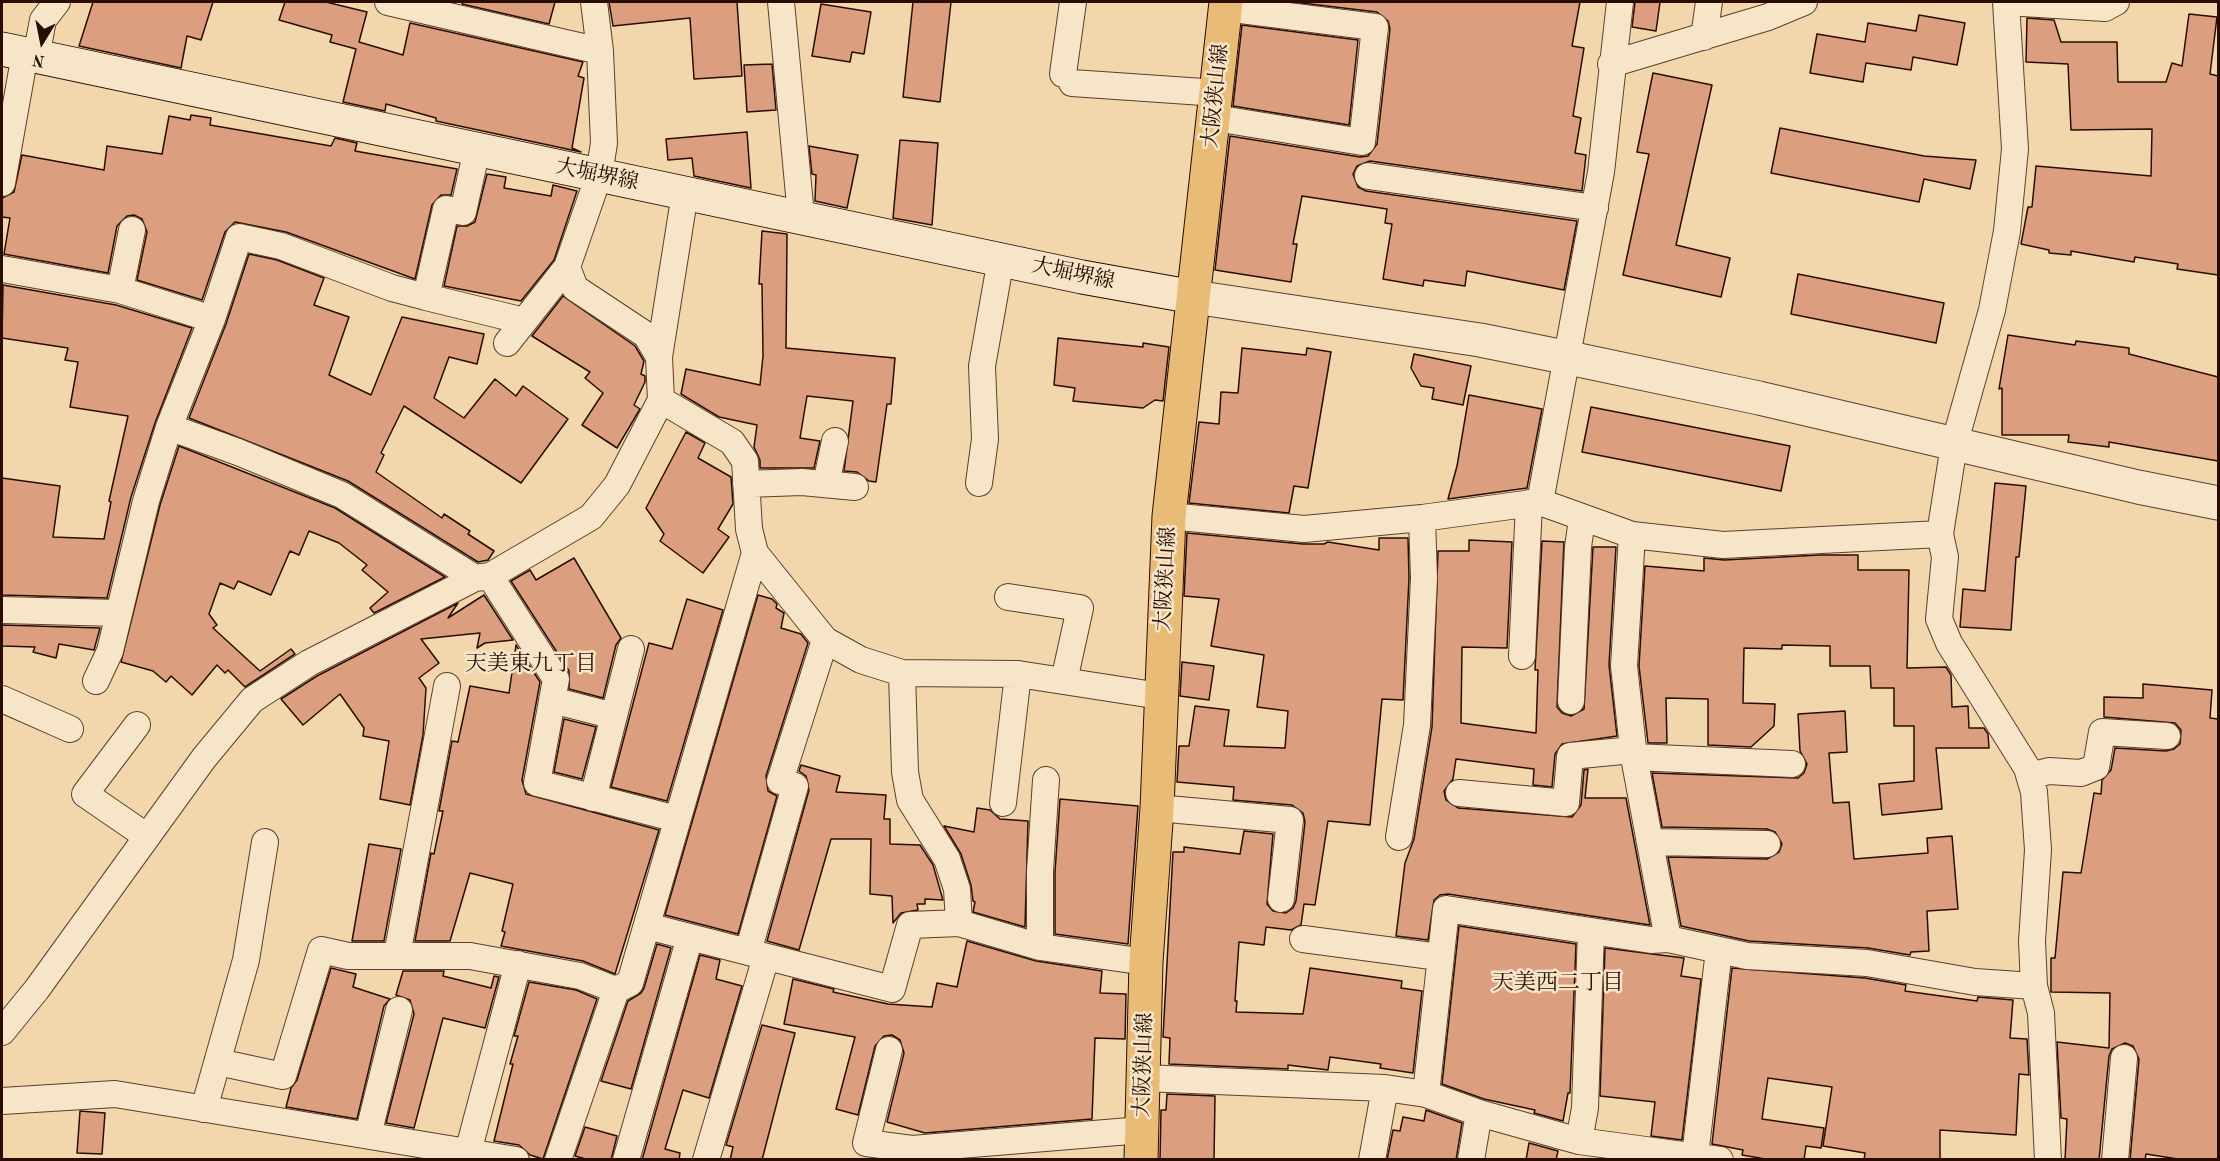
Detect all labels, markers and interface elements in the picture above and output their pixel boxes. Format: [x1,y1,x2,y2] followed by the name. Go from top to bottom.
[12,12,72,72] north arrow
[1198,42,1234,150] street label: 大阪狭山線
[31,51,46,69] text: N
[553,154,641,196] street label: 大堀堺線
[1029,253,1117,295] street label: 大堀堺線
[1151,526,1181,632] street label: 大阪狭山線
[465,651,597,677] district label: 天美東九丁目
[1492,970,1624,996] district label: 天美西二丁目
[1130,1012,1158,1118] street label: 大阪狭山線

